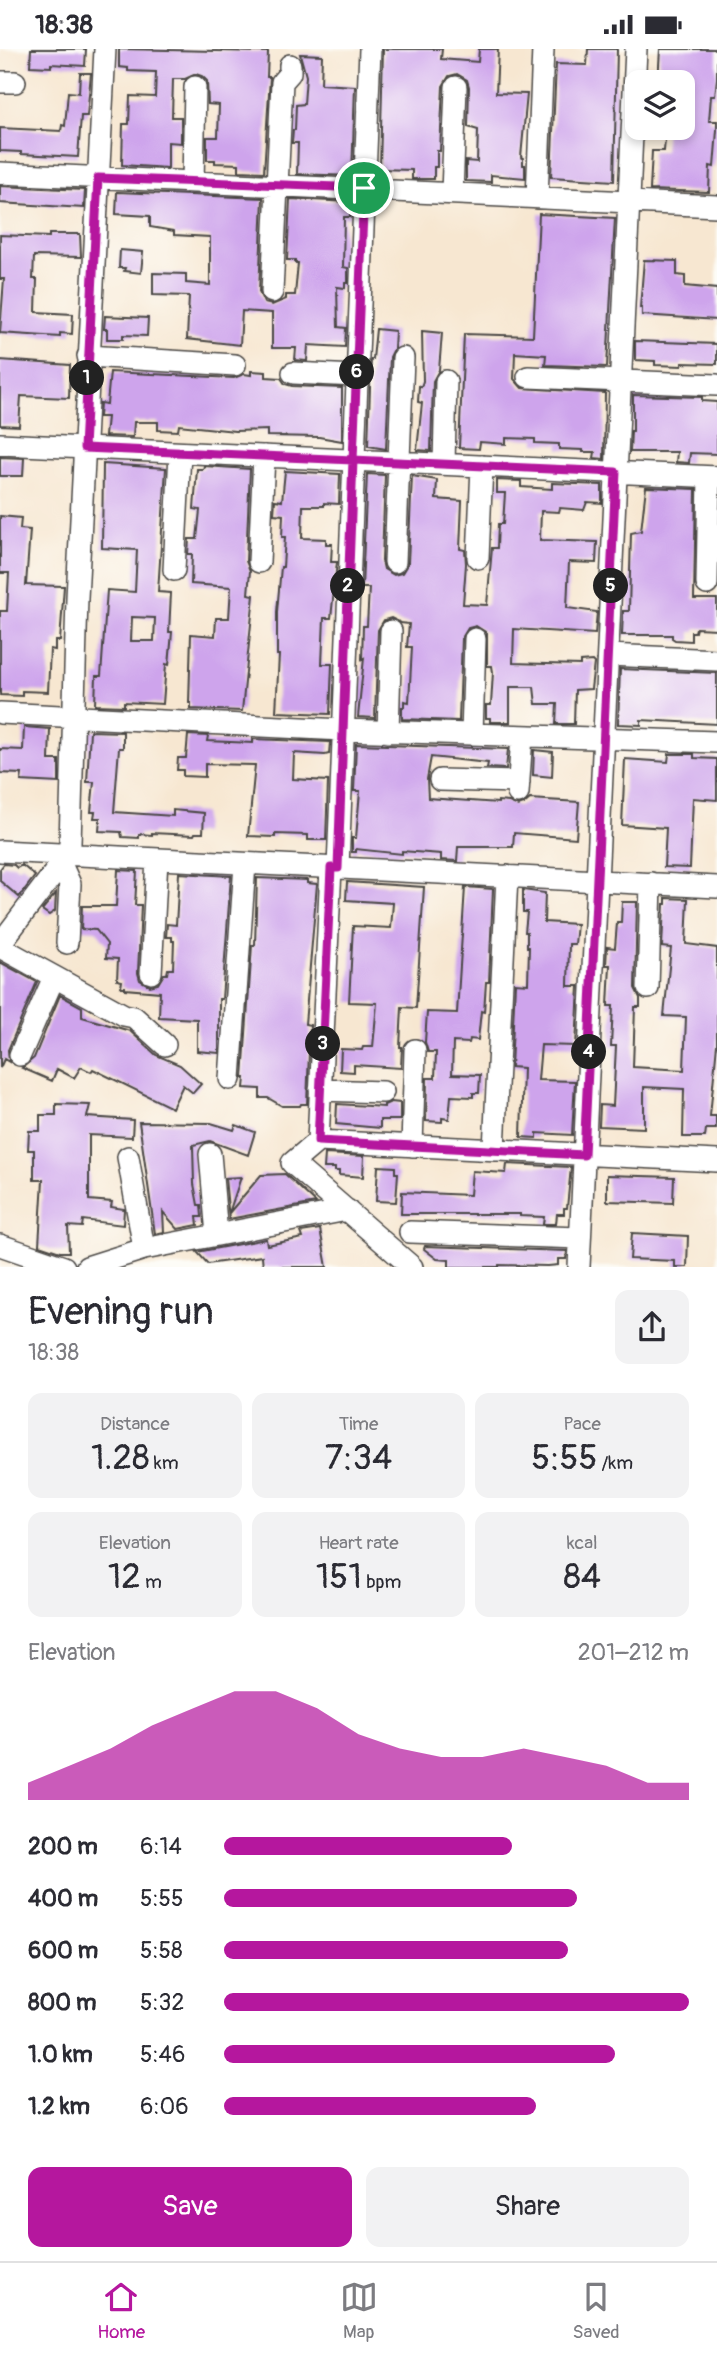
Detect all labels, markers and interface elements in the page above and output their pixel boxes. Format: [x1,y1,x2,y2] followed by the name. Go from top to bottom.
[35,9,93,41] text: 18:38
[625,70,695,140] map controls
[625,70,695,140] button: layers
[334,158,394,218] pin
[345,169,383,207] icon: arrive
[340,355,374,389] pin: 6
[351,359,362,383] text: 6
[70,361,104,395] pin: 1
[83,365,90,389] text: 1
[330,569,366,603] pin: 2
[594,569,628,603] pin: 5
[342,573,353,597] text: 2
[605,573,616,597] text: 5
[306,1027,340,1061] pin: 3
[317,1031,328,1055] text: 3
[572,1035,606,1069] pin: 4
[583,1039,594,1063] text: 4
[28,1288,214,1336] text: Evening run
[615,1290,689,1364] button: share
[28,1338,79,1367] text: 18:38
[100,1412,170,1436] text: Distance
[339,1412,378,1436] text: Time
[563,1412,601,1436] text: Pace
[91,1436,150,1480] text: 1.28
[325,1436,392,1480] text: 7:34
[531,1436,597,1480] text: 5:55
[150,1451,179,1475] text: km
[597,1451,633,1475] text: /km
[99,1531,171,1555] text: Elevation
[318,1531,399,1555] text: Heart rate
[567,1531,598,1555] text: kcal
[108,1555,141,1599] text: 12
[316,1555,362,1599] text: 151
[563,1555,601,1599] text: 84
[141,1570,162,1594] text: m
[362,1570,401,1594] text: bpm
[28,1638,116,1667] text: Elevation
[578,1638,689,1667] text: 201–212 m
[28,1832,98,1861] text: 200 m
[140,1832,182,1861] text: 6:14
[28,1884,98,1913] text: 400 m
[140,1884,184,1913] text: 5:55
[28,1936,98,1965] text: 600 m
[140,1936,183,1965] text: 5:58
[28,1988,96,2017] text: 800 m
[140,1988,184,2017] text: 5:32
[28,2040,93,2069] text: 1.0 km
[140,2040,185,2069] text: 5:46
[28,2092,90,2121] text: 1.2 km
[140,2092,189,2121] text: 6:06
[28,2167,352,2247] button: Save
[366,2167,689,2247] button: Share
[97,2278,145,2344] tab: Home
[340,2278,378,2344] tab: Map
[573,2278,620,2344] tab: Saved

